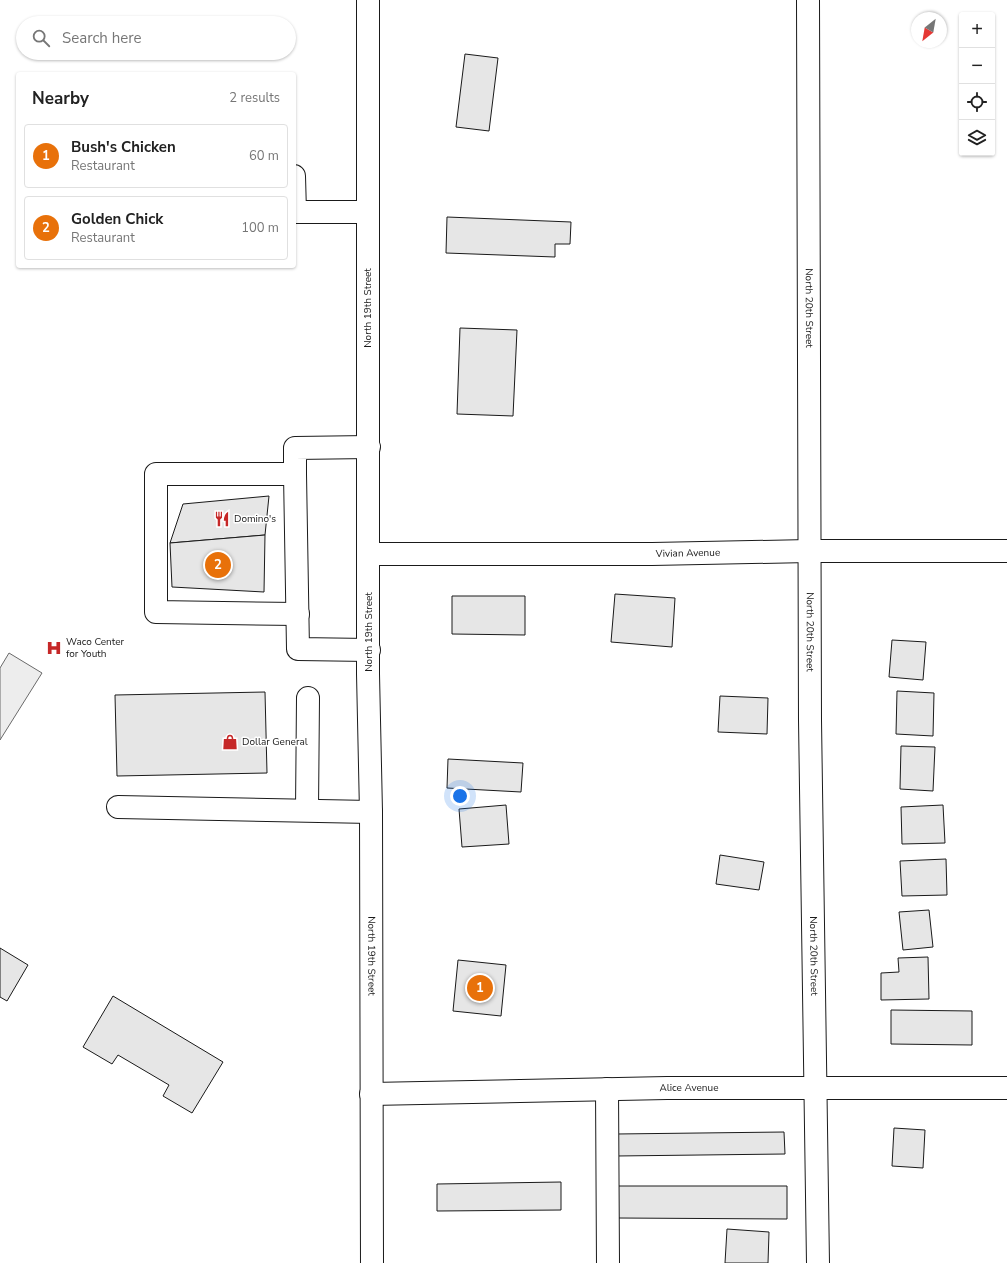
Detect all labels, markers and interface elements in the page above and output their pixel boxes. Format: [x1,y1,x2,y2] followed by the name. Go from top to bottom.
[911,12,947,48] north arrow
[959,12,995,156] map controls
[959,12,995,48] button: +
[16,16,296,60] search box
[30,27,52,49] icon: search
[62,28,142,48] text: Search here
[959,48,995,84] button: −
[959,84,995,120] button: locate
[32,87,89,110] text: Nearby
[229,89,280,107] text: 2 results
[959,120,995,156] button: layers
[71,137,176,157] text: Bush's Chicken
[42,147,50,165] text: 1
[249,147,279,165] text: 60 m
[71,157,135,175] text: Restaurant
[71,209,163,229] text: Golden Chick
[42,219,50,237] text: 2
[241,219,279,237] text: 100 m
[71,229,135,247] text: Restaurant
[361,268,375,348] street label: North 19th Street
[802,268,816,348] street label: North 20th Street
[213,510,231,528] restaurant icon: Domino's
[234,512,276,526] place label: Domino's
[655,546,720,561] street label: Vivian Avenue
[205,550,231,580] pin: 2
[362,592,376,672] street label: North 19th Street
[803,592,817,672] street label: North 20th Street
[66,635,125,661] place label: Waco Center for Youth
[45,639,63,657] hospital icon: Waco Center for Youth
[221,733,239,751] shop icon: Dollar General
[242,735,308,749] place label: Dollar General
[450,786,470,806] your location
[364,916,378,996] street label: North 19th Street
[806,916,821,996] street label: North 20th Street
[467,973,493,1003] pin: 1
[659,1081,718,1095] street label: Alice Avenue

